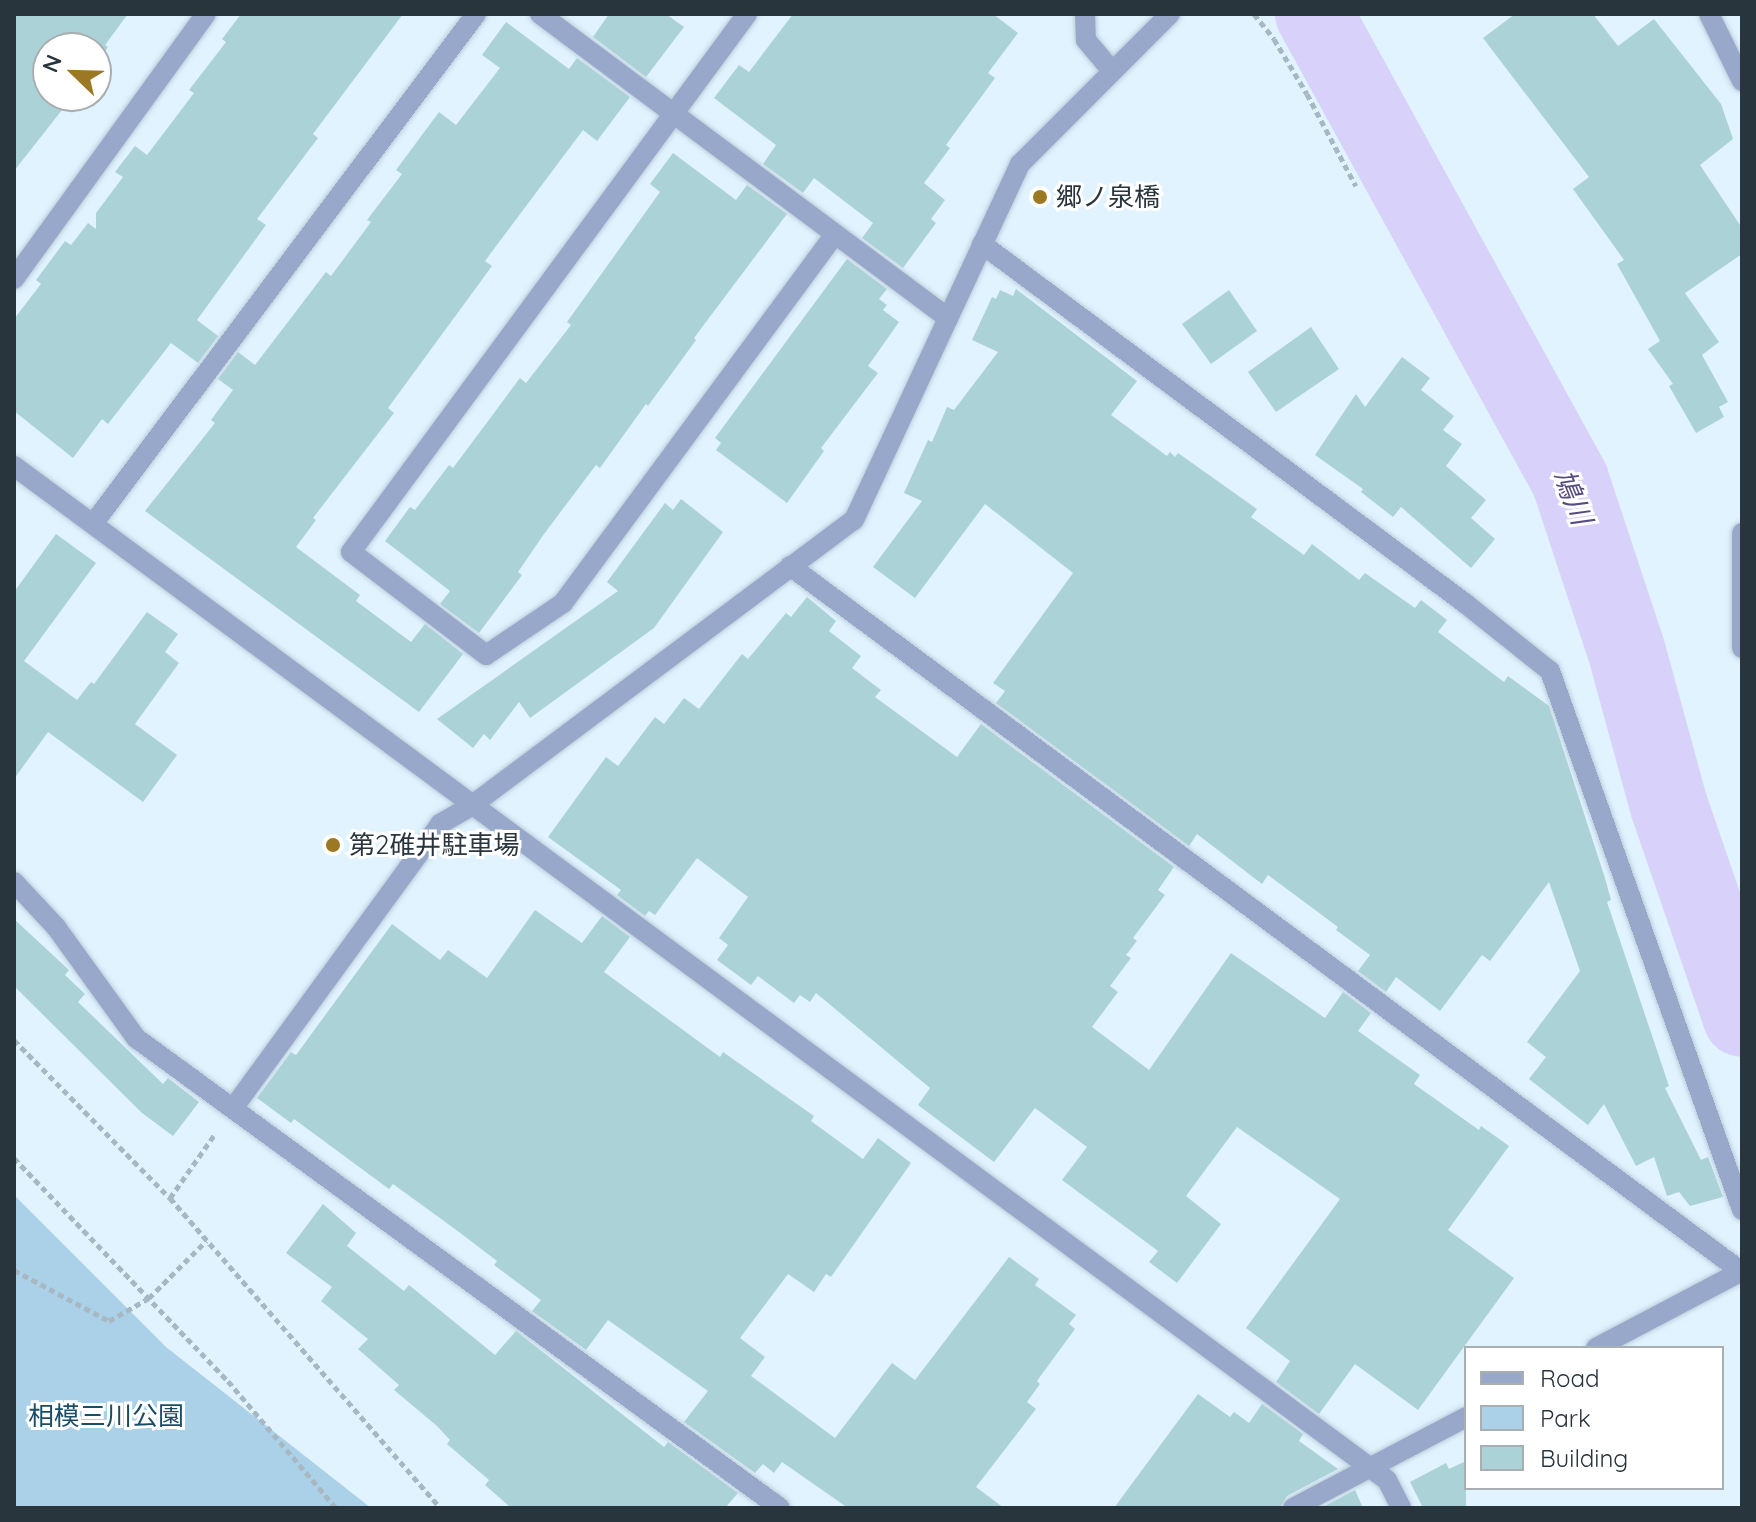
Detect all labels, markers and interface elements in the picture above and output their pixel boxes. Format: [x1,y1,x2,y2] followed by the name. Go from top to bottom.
[32,32,112,112] north arrow
[36,50,68,76] text: N
[1056,181,1160,213] place label: 郷ノ泉橋
[1031,188,1049,206] marker: 郷ノ泉橋
[1547,465,1599,529] water label: 鳩川
[349,829,519,861] place label: 第2碓井駐車場
[324,836,342,854] marker: 第2碓井駐車場
[1464,1346,1724,1490] legend
[1540,1363,1600,1393] text: Road
[28,1400,184,1432] park label: 相模三川公園
[1540,1403,1591,1433] text: Park
[1540,1443,1628,1473] text: Building

